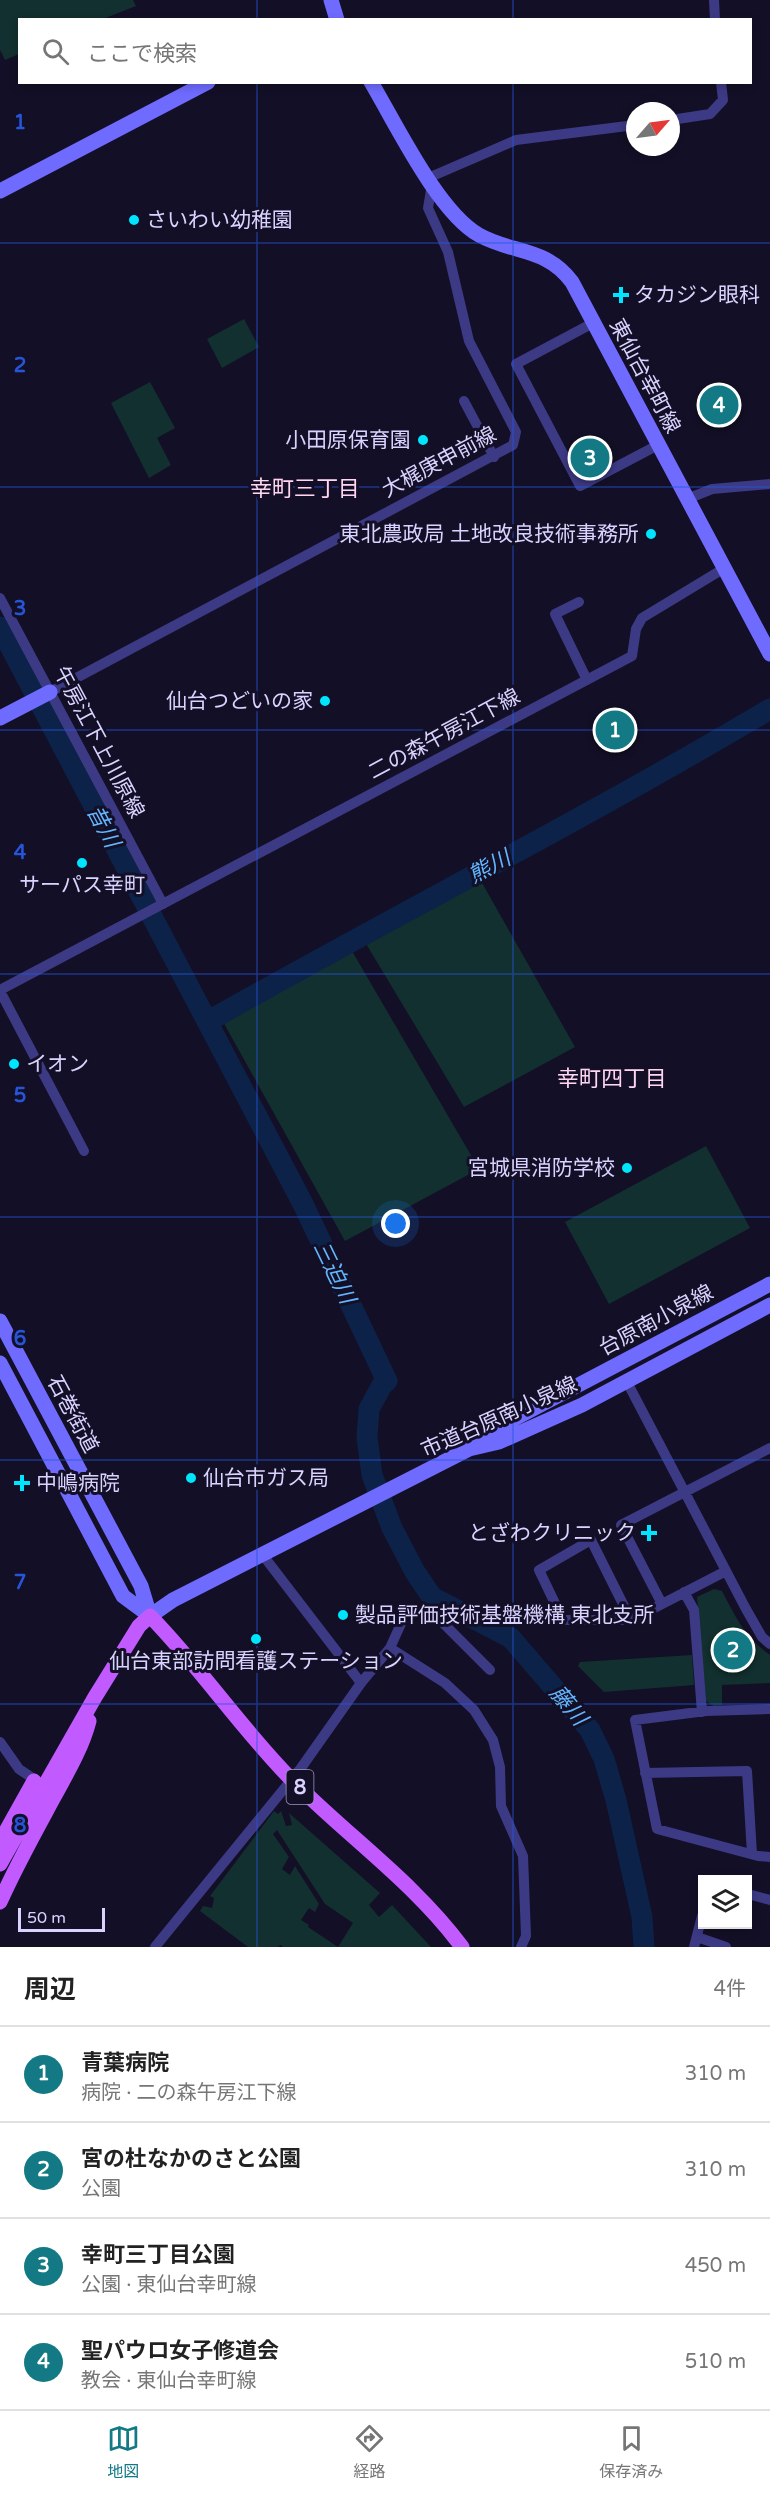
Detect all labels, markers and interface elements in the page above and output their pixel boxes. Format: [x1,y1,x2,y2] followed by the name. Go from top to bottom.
[18,18,752,84] search box
[39,35,72,68] icon: search
[87,41,197,67] text: ここで検索
[626,102,680,156] north arrow
[14,111,26,135] text: 1
[146,208,293,233] place label: さいわい幼稚園
[127,213,141,227] marker: さいわい幼稚園
[634,283,760,308] place label: タカジン眼科
[612,286,630,304] marker: タカジン眼科
[604,315,685,438] street label: 東仙台幸町線
[14,354,26,378] text: 2
[700,382,738,428] pin: 4
[378,422,501,503] street label: 大梶庚申前線
[285,428,411,453] place label: 小田原保育園
[416,433,430,447] marker: 小田原保育園
[570,436,610,480] pin: 3
[250,476,360,502] district label: 幸町三丁目
[340,522,639,547] place label: 東北農政局 土地改良技術事務所
[644,527,658,541] marker: 東北農政局 土地改良技術事務所
[14,597,26,621] text: 3
[48,662,149,822] street label: 午房江下上川原線
[364,684,524,785] street label: 二の森午房江下線
[166,689,313,714] place label: 仙台つどいの家
[318,694,332,708] marker: 仙台つどいの家
[596,708,634,752] pin: 1
[81,801,126,854] water label: 昔川
[14,841,27,865] text: 4
[464,844,517,889] water label: 熊川
[75,856,89,870] marker: サーパス幸町
[19,873,145,898] place label: サーパス幸町
[26,1052,89,1077] place label: イオン
[7,1057,21,1071] marker: イオン
[557,1066,667,1092] district label: 幸町四丁目
[14,1084,26,1108] text: 5
[468,1156,615,1181] place label: 宮城県消防学校
[620,1161,634,1175] marker: 宮城県消防学校
[381,1209,410,1238] your location
[308,1237,361,1310] water label: 三迫川
[595,1280,718,1361] street label: 台原南小泉線
[14,1327,26,1351] text: 6
[42,1371,103,1457] street label: 石巻街道
[417,1372,581,1463] street label: 市道台原南小泉線
[203,1466,329,1491] place label: 仙台市ガス局
[36,1471,120,1496] place label: 中嶋病院
[184,1471,198,1485] marker: 仙台市ガス局
[13,1474,31,1492] marker: 中嶋病院
[468,1521,636,1546] place label: とざわクリニック
[640,1524,658,1542] marker: とざわクリニック
[14,1571,26,1595] text: 7
[355,1603,654,1628] place label: 製品評価技術基盤機構 東北支所
[336,1608,350,1622] marker: 製品評価技術基盤機構 東北支所
[714,1628,752,1672] pin: 2
[249,1632,263,1646] marker: 仙台東部訪問看護ステーション
[109,1649,403,1674] place label: 仙台東部訪問看護ステーション
[544,1680,594,1732] water label: 藤川
[286,1770,314,1804] road number: 8
[14,1814,26,1838] text: 8
[698,1875,752,1929] map controls
[698,1875,752,1929] button: layers
[18,1905,105,1932] scale bar
[27,1908,66,1928] text: 50 m
[24,1974,76,2005] text: 周辺
[713,1977,746,2001] text: 4件
[81,2050,169,2076] text: 青葉病院
[37,2062,50,2086] text: 1
[685,2062,746,2086] text: 310 m
[81,2081,297,2105] text: 病院 · 二の森午房江下線
[81,2146,301,2172] text: 宮の杜なかのさと公園
[37,2158,50,2182] text: 2
[685,2158,746,2182] text: 310 m
[81,2177,121,2201] text: 公園
[81,2242,235,2268] text: 幸町三丁目公園
[37,2254,50,2278] text: 3
[685,2254,746,2278] text: 450 m
[81,2273,257,2297] text: 公園 · 東仙台幸町線
[81,2338,279,2364] text: 聖パウロ女子修道会
[37,2350,50,2374] text: 4
[685,2350,746,2374] text: 510 m
[81,2369,257,2393] text: 教会 · 東仙台幸町線
[107,2422,140,2482] tab: 地図
[353,2422,386,2482] tab: 経路
[599,2422,663,2482] tab: 保存済み

